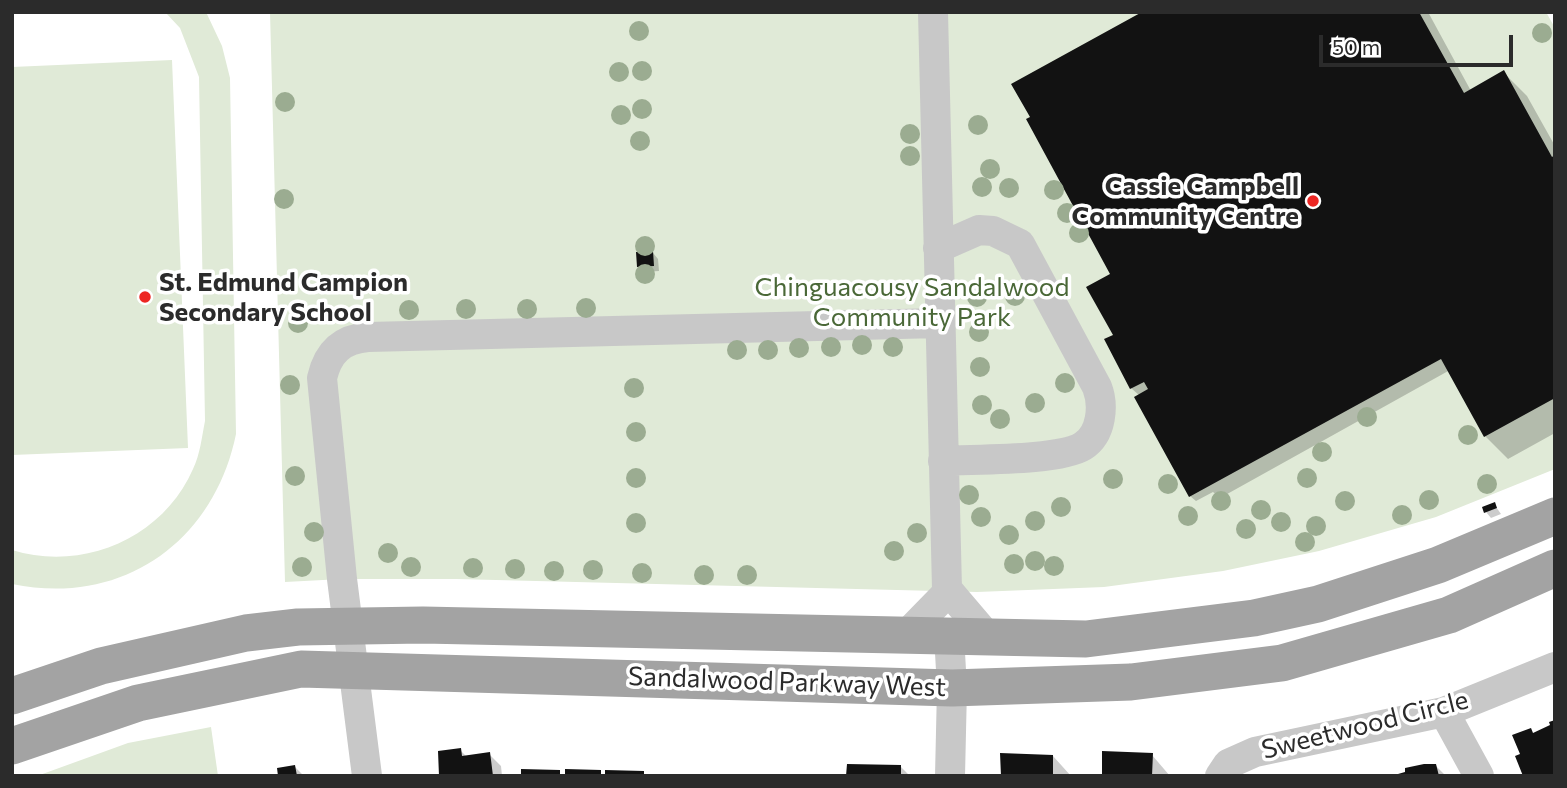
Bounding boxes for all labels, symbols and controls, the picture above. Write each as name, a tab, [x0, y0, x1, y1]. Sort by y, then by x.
scale bar	[1322, 21, 1516, 65]
text: 50 m	[1332, 34, 1380, 59]
place label: Cassie Campbell Community Centre	[1071, 170, 1299, 232]
marker: Cassie Campbell Community Centre	[1305, 193, 1321, 209]
place label: St. Edmund Campion Secondary School	[159, 266, 408, 328]
park label: Chinguacousy Sandalwood Community Park	[755, 271, 1069, 332]
marker: St. Edmund Campion Secondary School	[137, 289, 153, 305]
street label: Sandalwood Parkway West	[628, 661, 946, 703]
street label: Sweetwood Circle	[1258, 684, 1472, 766]

